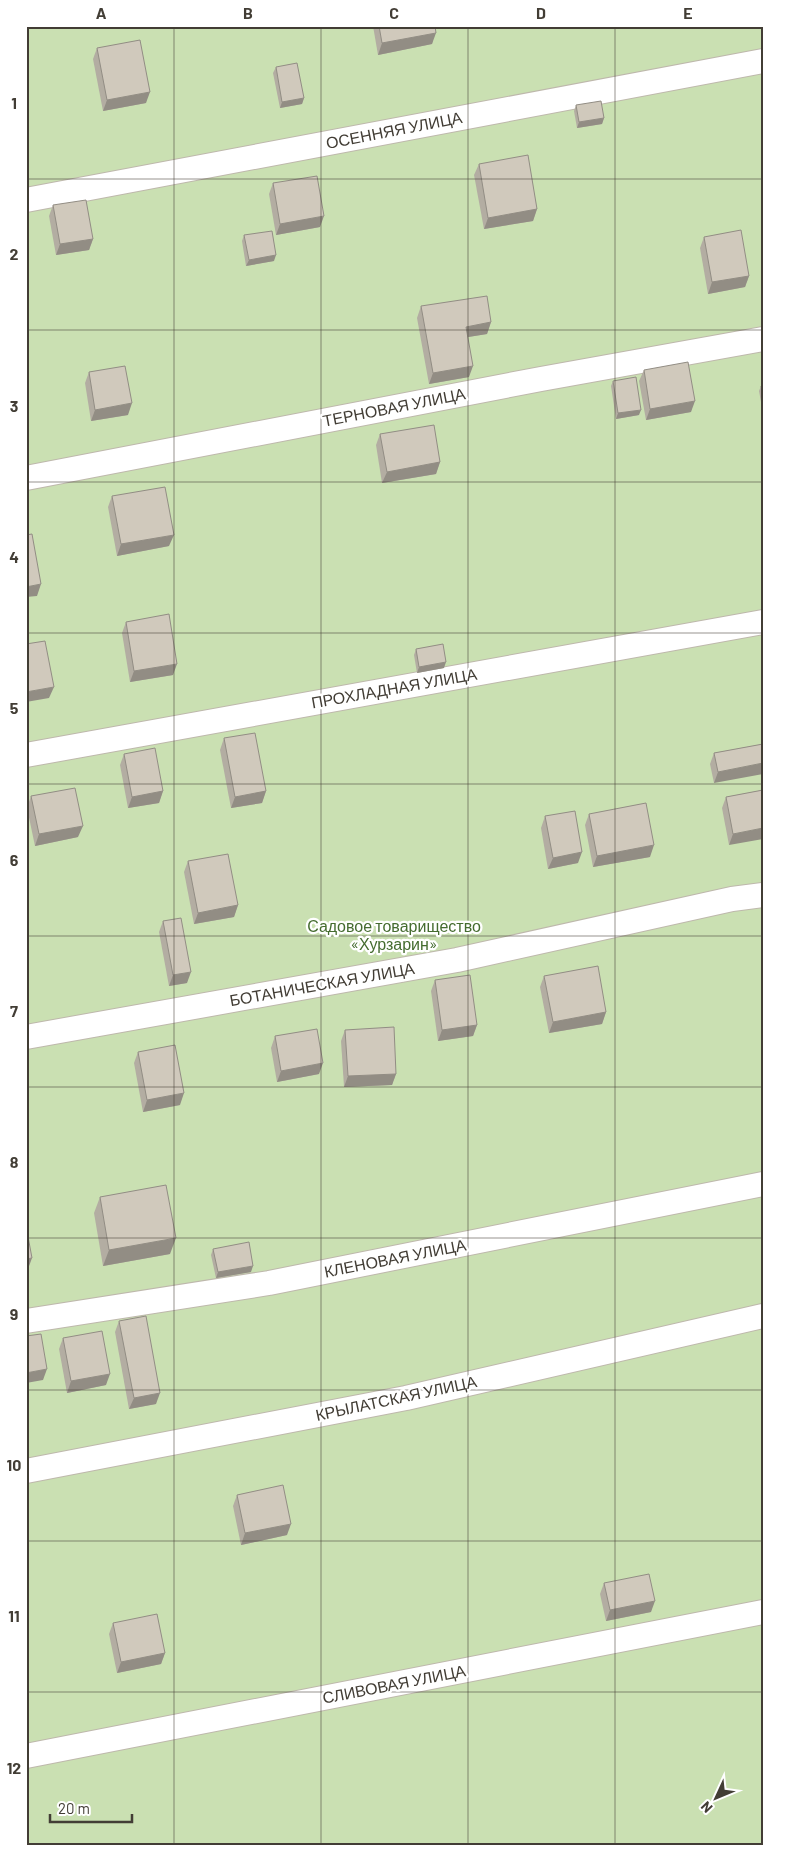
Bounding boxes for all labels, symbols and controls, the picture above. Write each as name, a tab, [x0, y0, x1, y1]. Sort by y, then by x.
text: A	[96, 3, 107, 22]
text: B	[243, 3, 253, 22]
text: C	[389, 3, 399, 22]
text: D	[536, 3, 546, 22]
text: E	[683, 3, 693, 22]
text: 1	[11, 93, 17, 112]
street label: ОСЕННЯЯ УЛИЦА	[324, 107, 464, 152]
text: 2	[10, 244, 19, 263]
street label: ТЕРНОВАЯ УЛИЦА	[321, 383, 467, 430]
text: 3	[10, 396, 18, 415]
text: 4	[9, 547, 19, 566]
street label: ПРОХЛАДНАЯ УЛИЦА	[310, 664, 479, 711]
text: 5	[10, 698, 19, 717]
text: 6	[10, 850, 19, 869]
park label: Садовое товарищество «Хурзарин»	[307, 916, 481, 953]
street label: БОТАНИЧЕСКАЯ УЛИЦА	[228, 958, 416, 1009]
text: 7	[10, 1001, 18, 1020]
text: 8	[10, 1152, 19, 1171]
street label: КЛЕНОВАЯ УЛИЦА	[322, 1234, 468, 1281]
text: 9	[10, 1304, 18, 1323]
street label: КРЫЛАТСКАЯ УЛИЦА	[314, 1371, 479, 1424]
text: 10	[7, 1455, 21, 1474]
text: 11	[8, 1606, 20, 1625]
street label: СЛИВОВАЯ УЛИЦА	[321, 1660, 467, 1707]
text: 12	[7, 1758, 21, 1777]
north arrow	[692, 1774, 742, 1824]
scale bar	[50, 1791, 132, 1823]
text: N	[697, 1798, 716, 1817]
text: 20 m	[58, 1799, 90, 1817]

